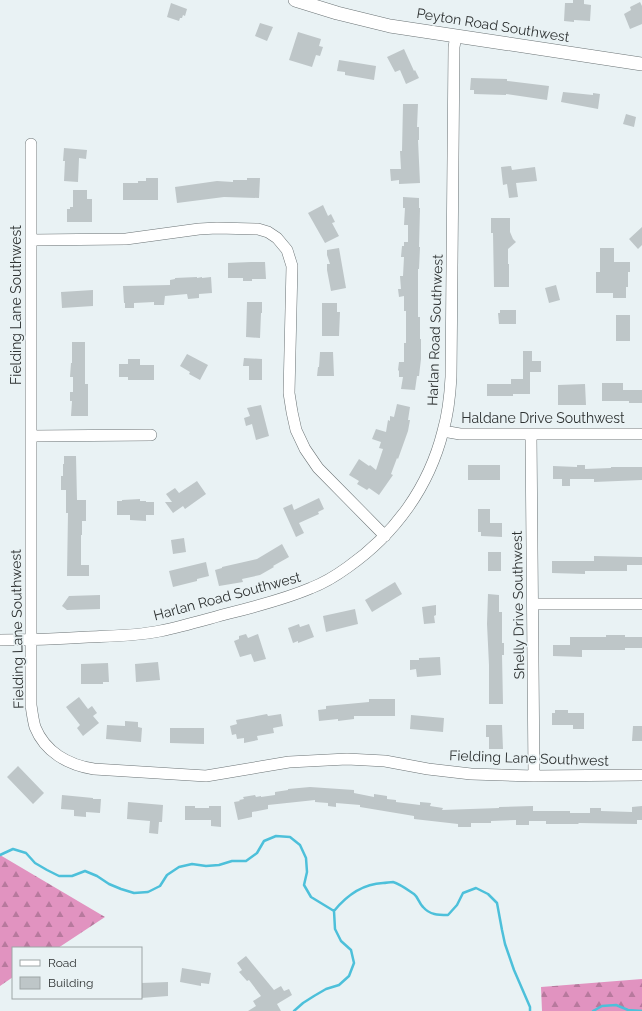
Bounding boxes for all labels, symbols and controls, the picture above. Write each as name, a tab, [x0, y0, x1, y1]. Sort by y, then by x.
street label: Peyton Road Southwest	[415, 5, 571, 45]
street label: Fielding Lane Southwest	[8, 225, 24, 385]
street label: Harlan Road Southwest	[424, 254, 446, 406]
street label: Haldane Drive Southwest	[461, 410, 625, 426]
street label: Shelly Drive Southwest	[509, 530, 527, 679]
street label: Fielding Lane Southwest	[8, 549, 26, 709]
street label: Harlan Road Southwest	[152, 569, 303, 623]
street label: Fielding Lane Southwest	[449, 747, 609, 769]
legend	[12, 947, 142, 999]
text: Road	[48, 956, 77, 970]
text: Building	[48, 976, 94, 990]

